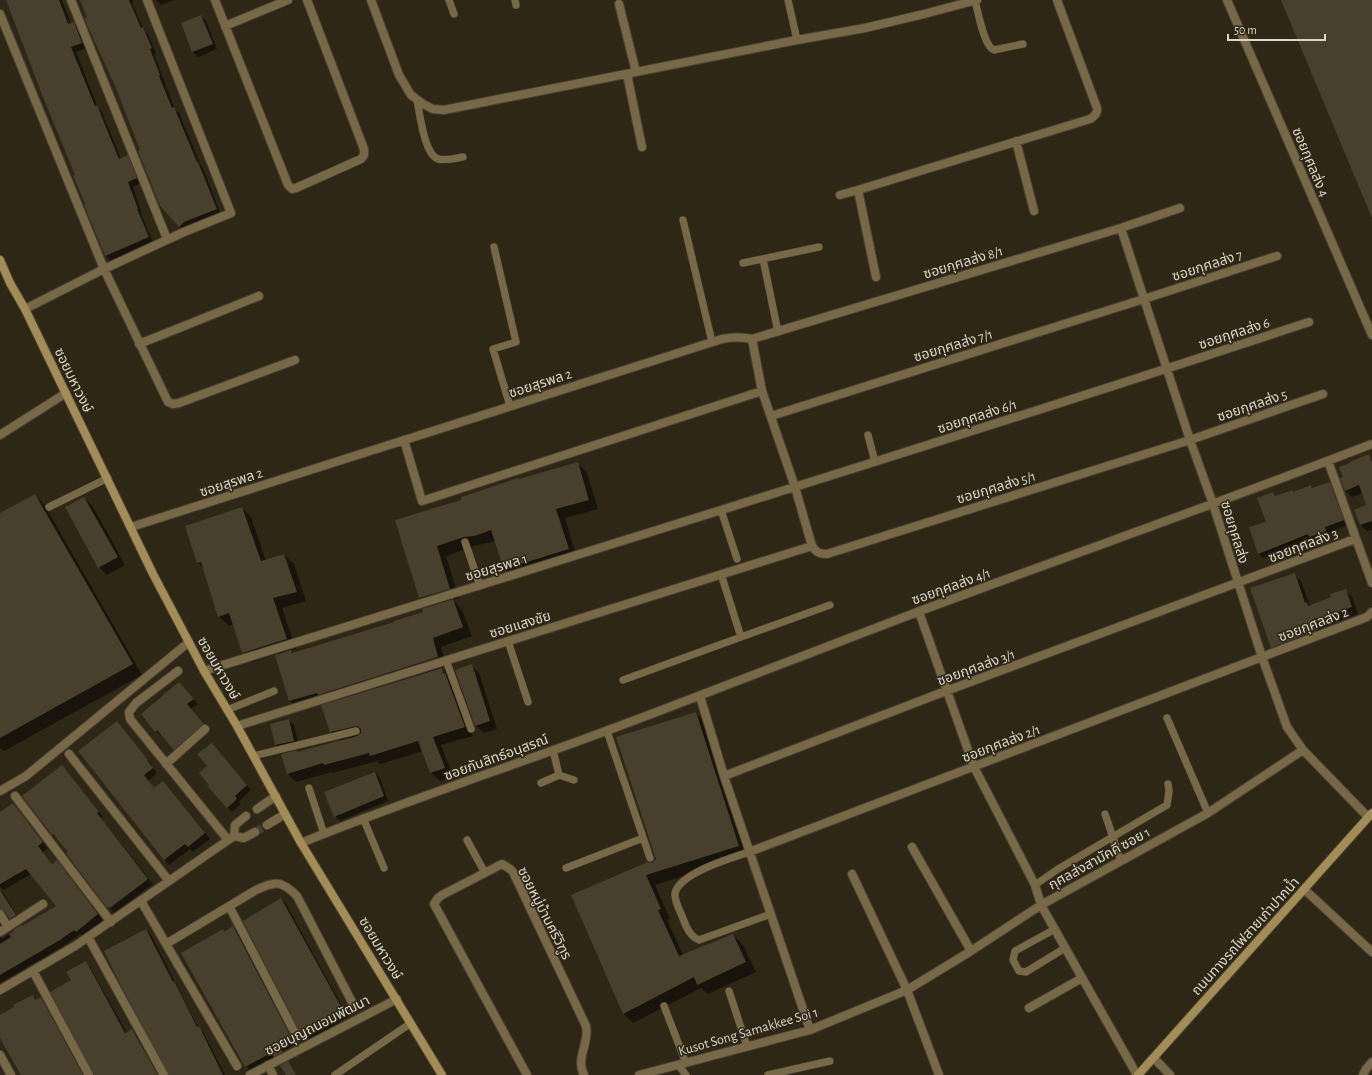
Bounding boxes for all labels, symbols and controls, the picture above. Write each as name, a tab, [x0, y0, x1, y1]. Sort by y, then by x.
scale bar	[1228, 16, 1325, 42]
text: 50 m	[1234, 24, 1257, 36]
street label: ซอยกุศลส่ง 4	[1288, 125, 1333, 200]
street label: ซอยกุศลส่ง 8/1	[921, 242, 1005, 283]
street label: ซอยกุศลส่ง 7	[1170, 246, 1245, 285]
street label: ซอยกุศลส่ง 6	[1196, 314, 1272, 353]
street label: ซอยกุศลส่ง 7/1	[912, 325, 995, 366]
street label: ซอยมหาวงษ์	[51, 346, 95, 415]
street label: ซอยสุรพล 2	[507, 367, 574, 402]
street label: ซอยกุศลส่ง 5	[1215, 386, 1290, 425]
street label: ซอยกุศลส่ง 6/1	[935, 396, 1019, 437]
street label: ซอยสุรพล 2	[198, 466, 265, 501]
street label: ซอยกุศลส่ง 5/1	[955, 467, 1038, 508]
street label: ซอยกุศลส่ง	[1217, 499, 1252, 566]
street label: ซอยกุศลส่ง 3	[1266, 524, 1340, 566]
street label: ซอยสุรพล 1	[464, 552, 529, 585]
street label: ซอยกุศลส่ง 4/1	[909, 564, 993, 609]
street label: ซอยกุศลส่ง 2	[1276, 603, 1351, 646]
street label: ซอยแสงชัย	[488, 608, 553, 641]
street label: ซอยมหาวงษ์	[195, 635, 242, 702]
street label: ซอยกุศลส่ง 3/1	[935, 645, 1017, 689]
street label: ซอยกุศลส่ง 2/1	[960, 721, 1043, 766]
street label: ซอยกันสิทธ์อนุสรณ์	[442, 732, 551, 784]
street label: กุศลส่งสามัคคี ซอย 1	[1045, 823, 1153, 893]
street label: ซอยหมู่บ้านศรีวิฑูร	[514, 864, 575, 963]
street label: ถนนทางรถไฟสายเก่าปากน้ำ	[1186, 872, 1302, 998]
street label: ซอยมหาวงษ์	[356, 915, 404, 982]
street label: ซอยบุญถนอมพัฒนา	[262, 993, 373, 1059]
street label: Kusot Song Samakkee Soi 1	[677, 1005, 820, 1059]

